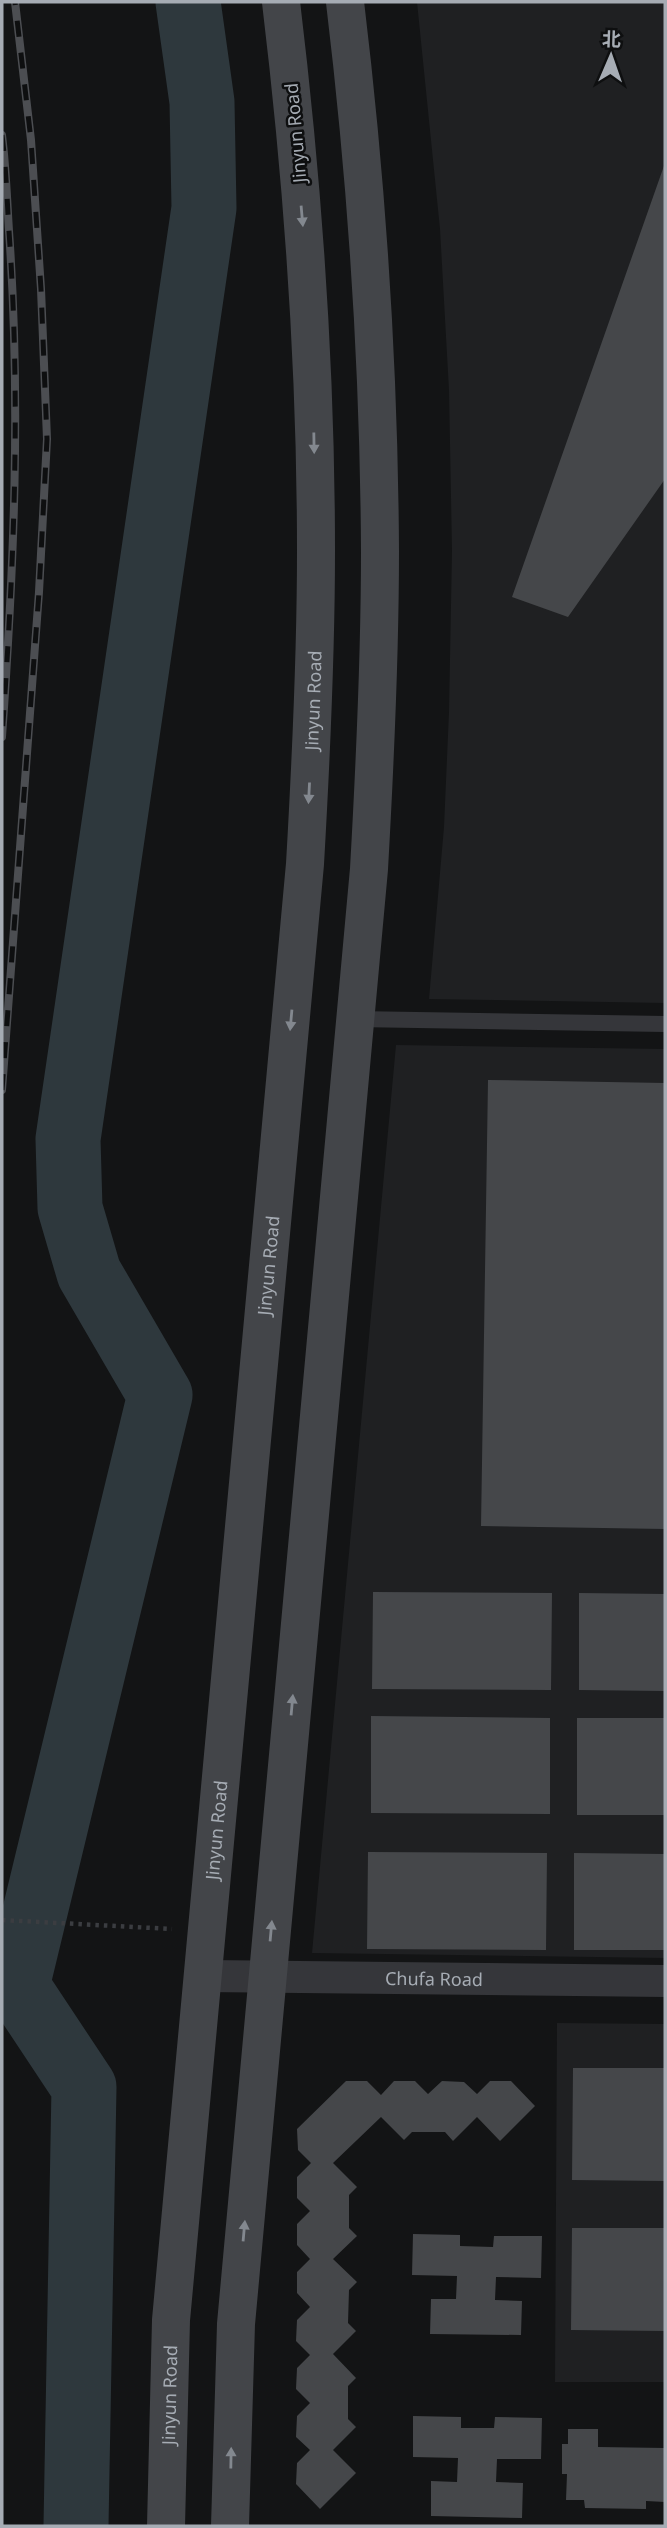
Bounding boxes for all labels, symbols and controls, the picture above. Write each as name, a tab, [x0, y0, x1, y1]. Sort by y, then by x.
north arrow	[576, 21, 646, 91]
text: 北	[602, 26, 622, 52]
street label: Jinyun Road	[279, 82, 311, 186]
one-way arrow	[297, 205, 308, 227]
one-way arrow	[308, 432, 320, 454]
street label: Jinyun Road	[299, 650, 327, 753]
one-way arrow	[303, 782, 314, 804]
one-way arrow	[285, 1009, 296, 1031]
street label: Jinyun Road	[251, 1215, 285, 1318]
one-way arrow	[287, 1693, 298, 1715]
street label: Jinyun Road	[199, 1779, 233, 1883]
one-way arrow	[266, 1920, 277, 1942]
street label: Chufa Road	[385, 1966, 483, 1991]
one-way arrow	[239, 2220, 250, 2242]
street label: Jinyun Road	[156, 2345, 182, 2447]
one-way arrow	[225, 2447, 236, 2469]

